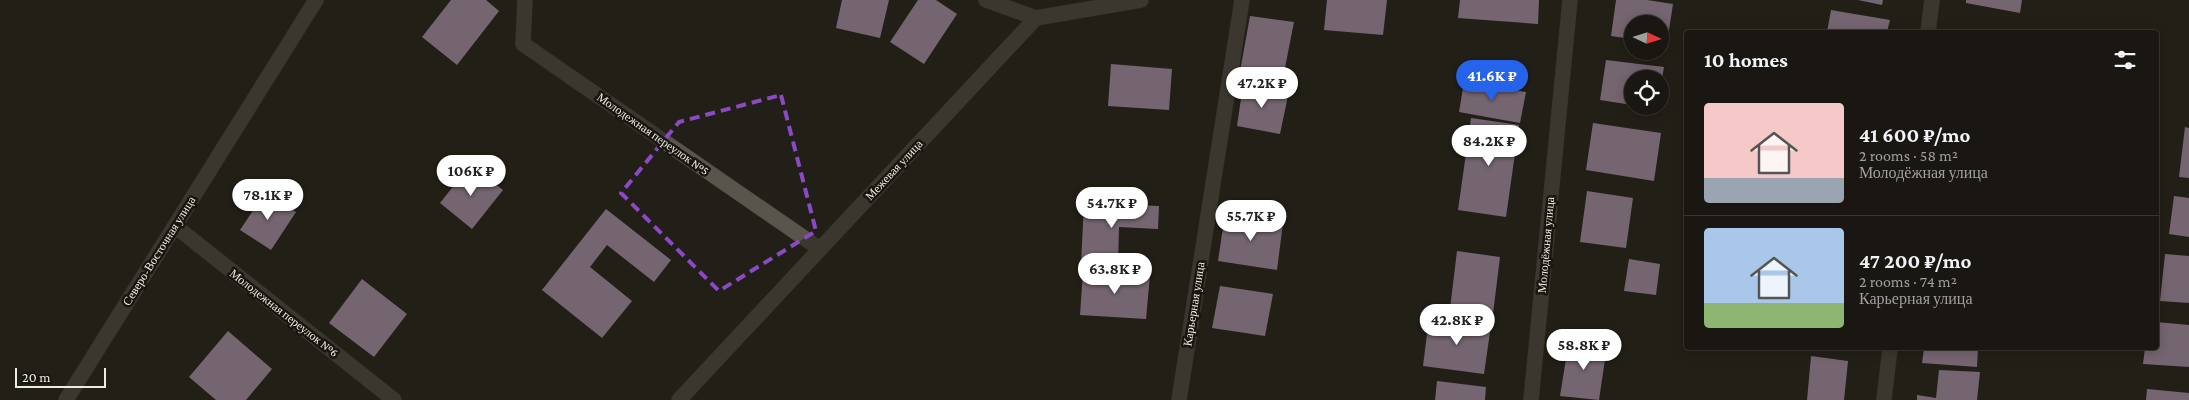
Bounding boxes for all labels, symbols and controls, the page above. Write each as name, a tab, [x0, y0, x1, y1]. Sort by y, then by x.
north arrow	[1624, 15, 1669, 60]
map controls	[1624, 15, 1669, 115]
icon: filters	[2111, 46, 2139, 74]
text: 10 homes	[1704, 48, 1788, 72]
pin: 41.6K ₽	[1446, 59, 1538, 102]
pin: 47.2K ₽	[1216, 66, 1308, 109]
text: 41.6K ₽	[1467, 67, 1517, 84]
button: locate	[1624, 70, 1669, 115]
text: 47.2K ₽	[1237, 74, 1287, 91]
street label: Молодежная переулок №5	[594, 90, 712, 178]
icon: home	[1744, 123, 1804, 183]
text: 41 600 ₽/mo	[1859, 123, 1970, 147]
pin: 84.2K ₽	[1443, 124, 1535, 167]
text: 84.2K ₽	[1463, 132, 1515, 149]
street label: Межевая улица	[862, 136, 926, 203]
text: 2 rooms · 58 m²	[1859, 147, 1958, 164]
pin: 106K ₽	[430, 154, 512, 197]
text: 106K ₽	[448, 162, 494, 179]
text: Молодёжная улица	[1859, 164, 1988, 181]
pin: 78.1K ₽	[222, 178, 314, 221]
text: 78.1K ₽	[243, 186, 293, 203]
pin: 54.7K ₽	[1066, 186, 1158, 229]
street label: Северо-Восточная улица	[120, 193, 199, 308]
text: 54.7K ₽	[1087, 194, 1137, 211]
street label: Молодёжная улица	[1535, 196, 1557, 294]
pin: 55.7K ₽	[1205, 200, 1297, 242]
text: 55.7K ₽	[1226, 207, 1276, 224]
icon: home	[1744, 248, 1804, 308]
text: 47 200 ₽/mo	[1859, 249, 1971, 273]
pin: 63.8K ₽	[1069, 252, 1161, 295]
text: 63.8K ₽	[1089, 260, 1141, 277]
street label: Карьерная улица	[1180, 260, 1208, 347]
street label: Молодежная переулок №6	[227, 266, 341, 360]
text: 2 rooms · 74 m²	[1859, 273, 1957, 290]
text: Карьерная улица	[1859, 290, 1973, 307]
pin: 42.8K ₽	[1411, 304, 1503, 346]
text: 42.8K ₽	[1431, 311, 1483, 328]
pin: 58.8K ₽	[1538, 328, 1630, 371]
text: 58.8K ₽	[1557, 336, 1611, 353]
scale bar	[15, 365, 106, 388]
text: 20 m	[22, 369, 50, 385]

